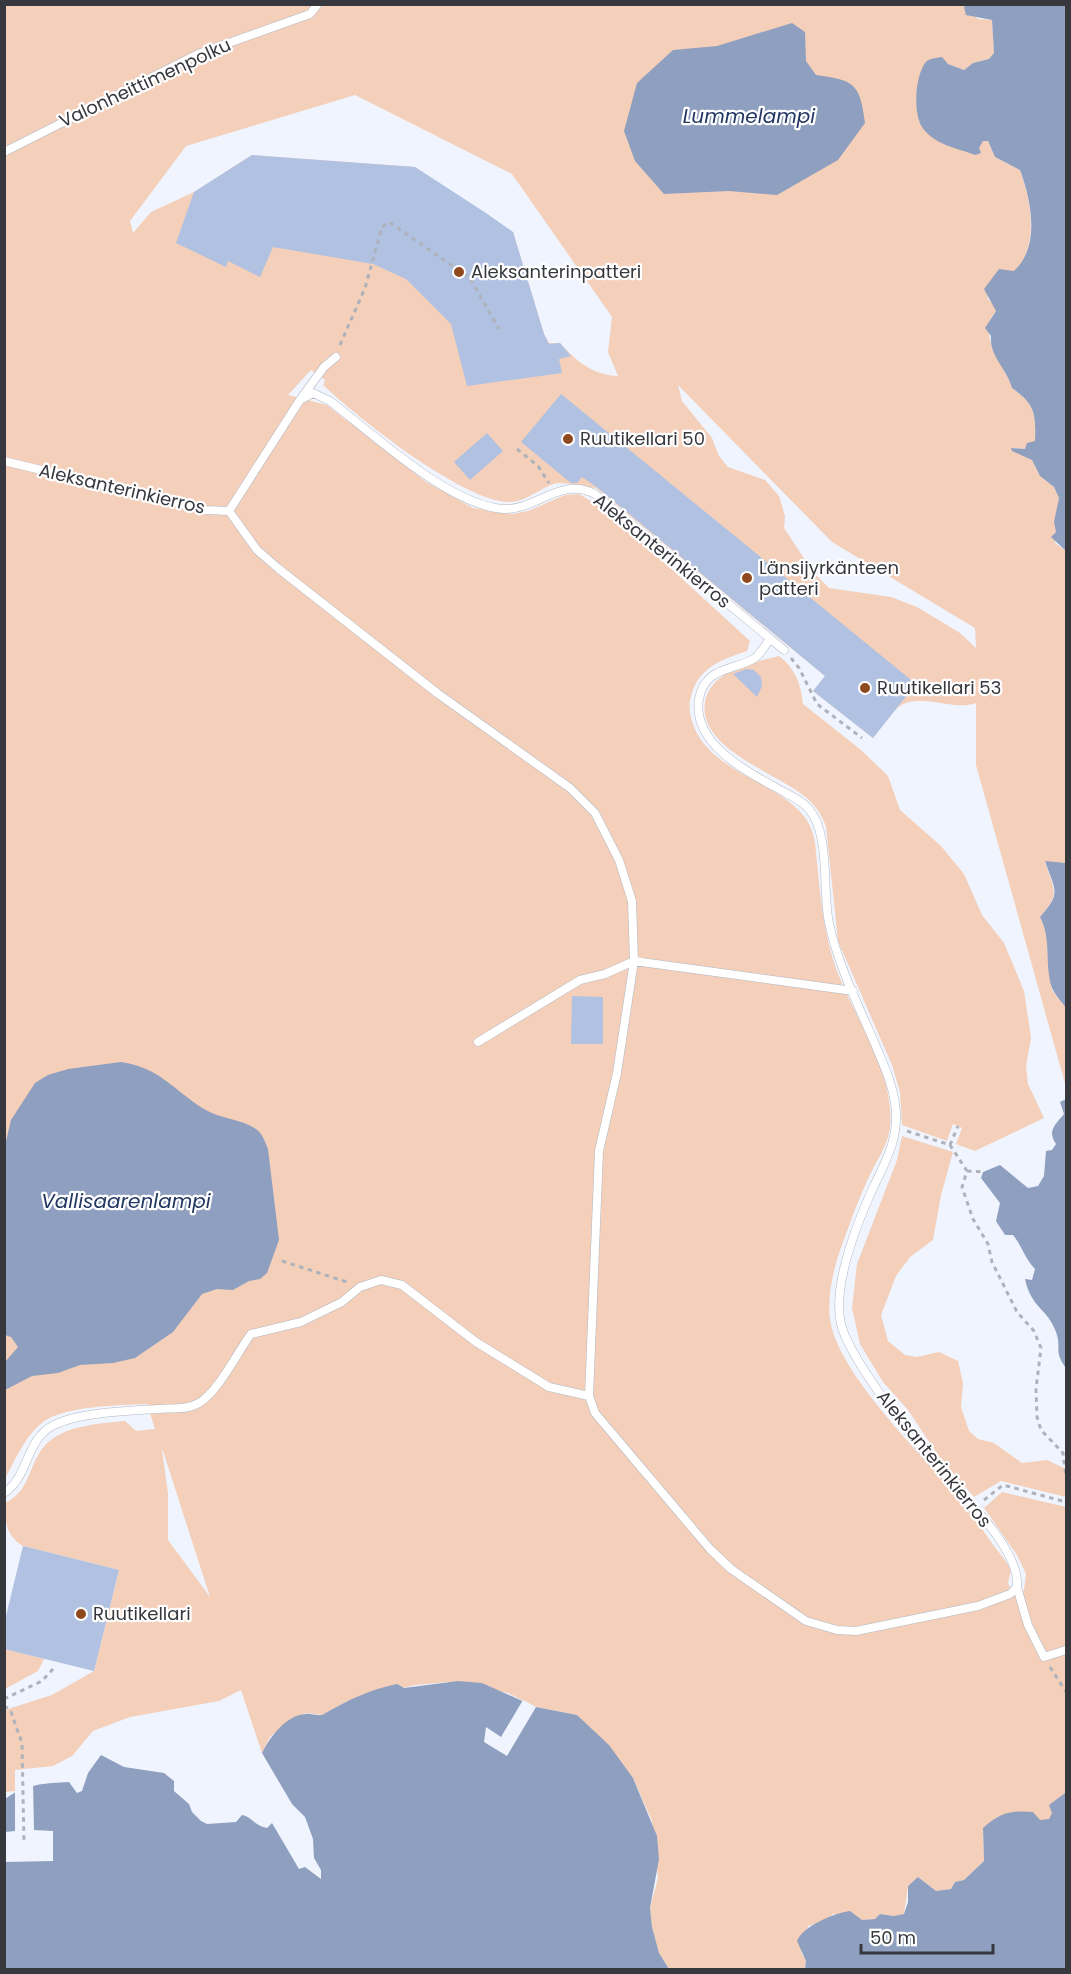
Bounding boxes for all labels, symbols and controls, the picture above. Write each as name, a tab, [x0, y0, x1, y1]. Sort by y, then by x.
street label: Valonheittimenpolku	[55, 32, 235, 133]
water label: Lummelampi	[683, 102, 816, 130]
place label: Aleksanterinpatteri	[471, 259, 641, 284]
marker: Aleksanterinpatteri	[452, 265, 466, 279]
place label: Ruutikellari 50	[580, 426, 705, 451]
marker: Ruutikellari 50	[561, 432, 575, 446]
street label: Aleksanterinkierros	[37, 457, 208, 520]
street label: Aleksanterinkierros	[589, 488, 736, 614]
place label: Länsijyrkänteen patteri	[759, 555, 899, 601]
marker: Länsijyrkänteen patteri	[740, 571, 754, 585]
place label: Ruutikellari 53	[877, 675, 1001, 700]
marker: Ruutikellari 53	[858, 681, 872, 695]
water label: Vallisaarenlampi	[41, 1187, 212, 1215]
street label: Aleksanterinkierros	[871, 1385, 997, 1532]
place label: Ruutikellari	[93, 1601, 191, 1626]
marker: Ruutikellari	[74, 1607, 88, 1621]
scale bar	[861, 1917, 993, 1955]
text: 50 m	[870, 1925, 916, 1950]

